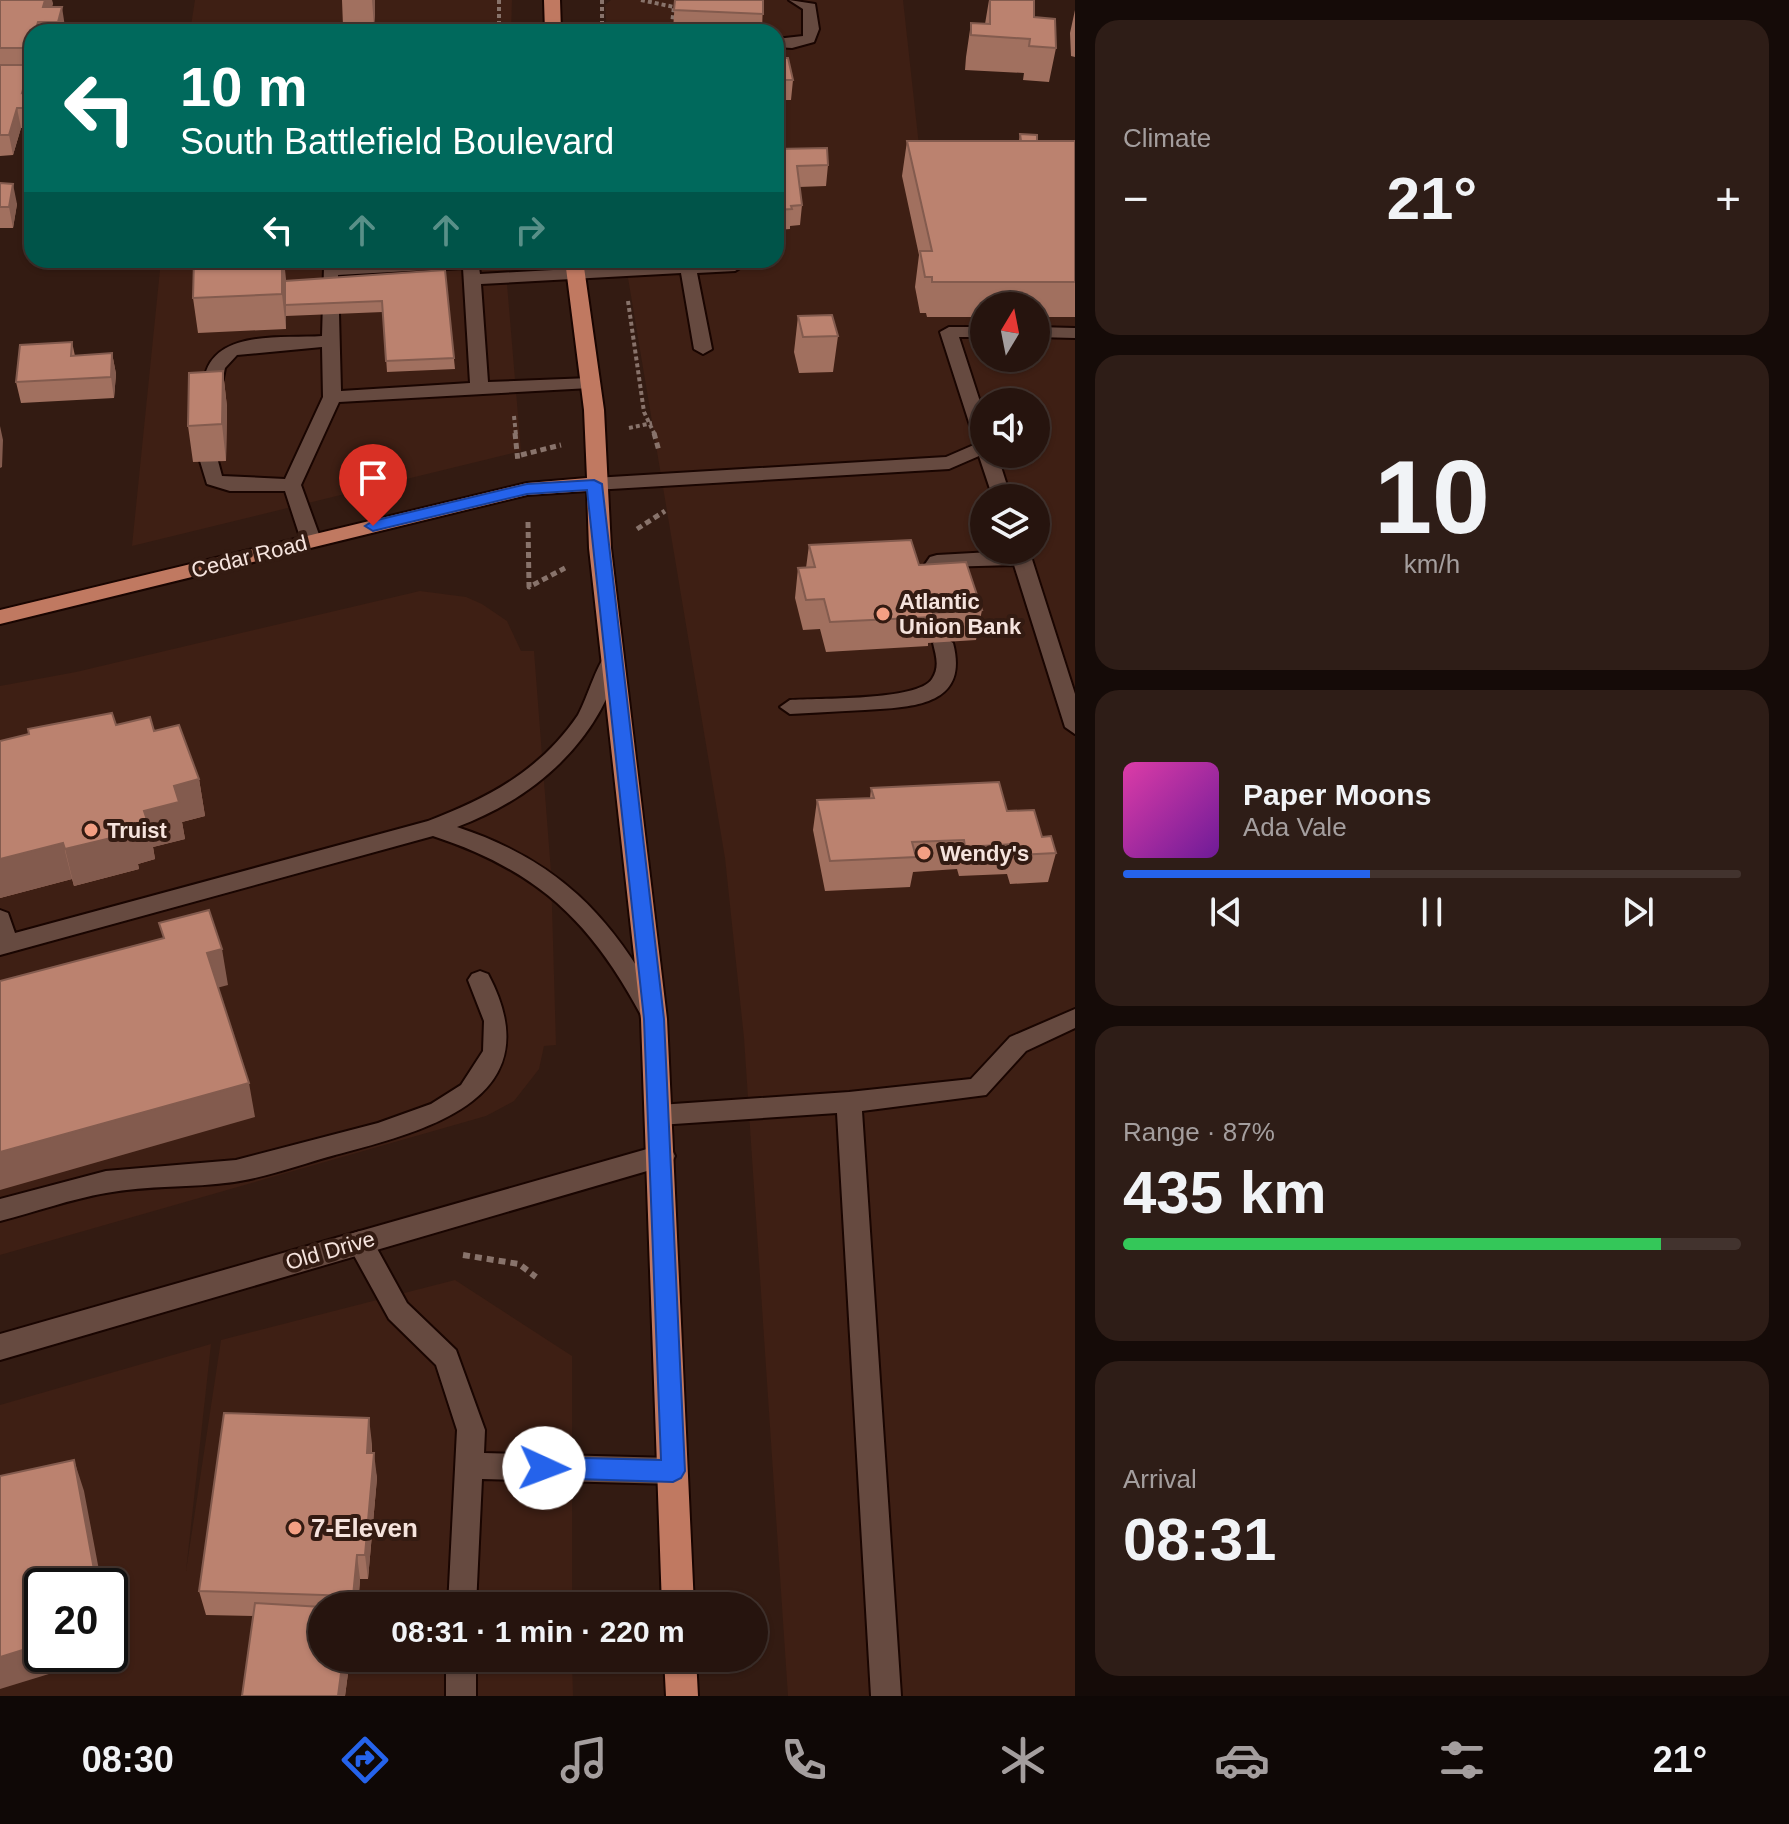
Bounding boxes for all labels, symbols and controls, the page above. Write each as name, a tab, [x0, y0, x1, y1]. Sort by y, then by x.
text: 10 m	[180, 55, 308, 118]
icon: left	[48, 56, 152, 160]
text: South Battlefield Boulevard	[180, 121, 614, 162]
text: Climate	[1123, 123, 1211, 153]
text: 21°	[1387, 165, 1477, 232]
text: −	[1123, 174, 1149, 223]
text: +	[1715, 174, 1741, 223]
icon: left	[256, 208, 300, 252]
icon: ahead	[340, 208, 384, 252]
icon: ahead	[424, 208, 468, 252]
icon: right	[508, 208, 552, 252]
north arrow	[970, 292, 1050, 372]
map controls	[970, 292, 1050, 564]
button: sound	[970, 388, 1050, 468]
text: 10	[1374, 439, 1490, 555]
pin	[339, 444, 407, 526]
icon: arrive	[351, 456, 395, 500]
button: layers	[970, 484, 1050, 564]
street label: Cedar Road	[189, 530, 310, 583]
text: km/h	[1404, 549, 1460, 579]
place label: Atlantic Union Bank	[899, 589, 1022, 639]
marker: Atlantic Union Bank	[874, 605, 892, 623]
text: Paper Moons	[1243, 778, 1431, 811]
text: Ada Vale	[1243, 812, 1347, 842]
place label: Truist	[107, 818, 168, 843]
marker: Truist	[82, 821, 100, 839]
place label: Wendy's	[940, 841, 1029, 866]
marker: Wendy's	[915, 844, 933, 862]
icon: previous	[1204, 890, 1248, 934]
icon: pause	[1410, 890, 1454, 934]
icon: next	[1616, 890, 1660, 934]
text: Range · 87%	[1123, 1117, 1275, 1147]
text: 435 km	[1123, 1159, 1327, 1226]
street label: Old Drive	[283, 1226, 378, 1275]
position arrow	[502, 1426, 586, 1510]
text: Arrival	[1123, 1464, 1197, 1494]
text: 08:31	[1123, 1506, 1276, 1573]
place label: 7-Eleven	[311, 1513, 418, 1543]
marker: 7-Eleven	[286, 1519, 304, 1537]
speed limit sign: 20	[24, 1568, 128, 1672]
text: 08:31 · 1 min · 220 m	[391, 1615, 685, 1648]
icon: directions	[337, 1732, 393, 1788]
icon: music	[556, 1732, 612, 1788]
icon: phone	[776, 1732, 832, 1788]
icon: climate	[995, 1732, 1051, 1788]
icon: car	[1214, 1732, 1270, 1788]
icon: filters	[1434, 1732, 1490, 1788]
text: 08:30	[82, 1739, 174, 1780]
text: 21°	[1653, 1739, 1707, 1780]

